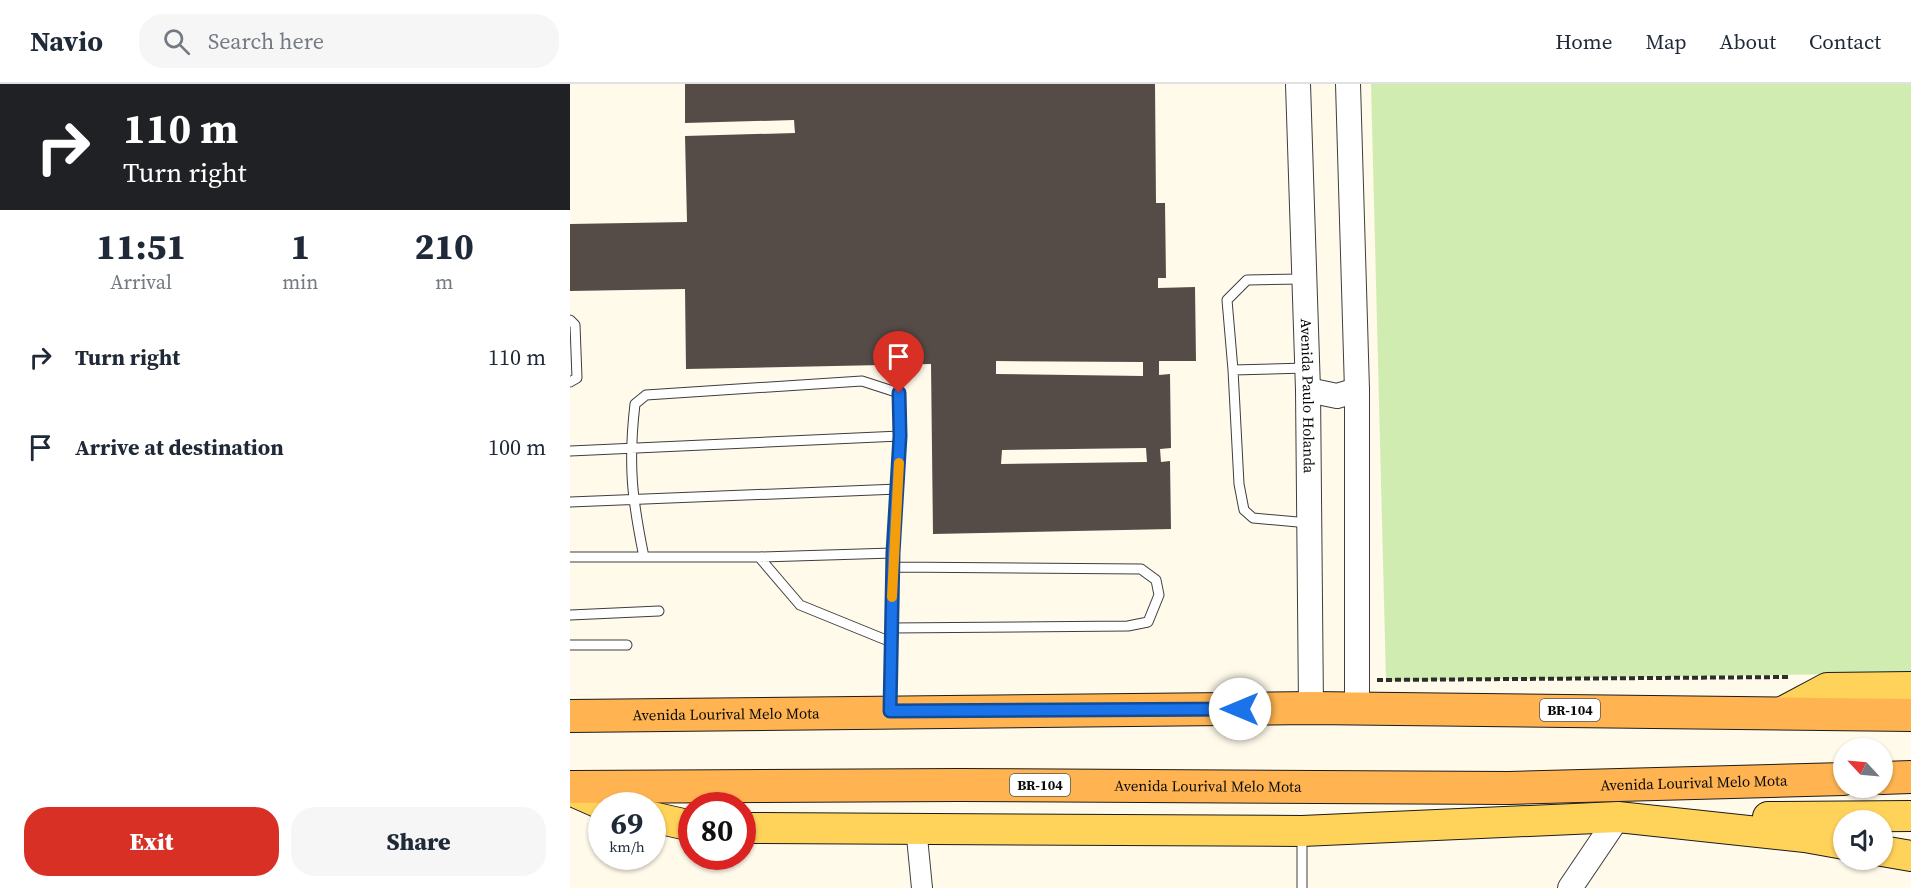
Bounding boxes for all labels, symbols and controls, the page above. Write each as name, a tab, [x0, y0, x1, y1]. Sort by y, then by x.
search box	[139, 14, 559, 68]
text: Navio	[30, 22, 103, 60]
icon: search	[160, 25, 193, 58]
text: Search here	[208, 26, 324, 56]
text: Home	[1555, 27, 1613, 56]
text: Map	[1646, 27, 1687, 56]
text: About	[1720, 27, 1776, 56]
text: Contact	[1809, 27, 1881, 56]
text: 110 m	[123, 99, 238, 157]
icon: right	[24, 108, 102, 186]
text: Turn right	[123, 154, 247, 191]
text: 11:51	[96, 222, 186, 271]
text: 1	[290, 222, 310, 271]
text: 210	[414, 222, 474, 271]
text: Arrival	[110, 268, 172, 296]
text: min	[282, 268, 318, 296]
text: m	[435, 268, 453, 296]
street label: Avenida Paulo Holanda	[1296, 318, 1320, 474]
pin	[873, 331, 924, 393]
icon: arrive	[882, 340, 915, 373]
icon: right	[24, 341, 57, 374]
text: Turn right	[75, 342, 180, 372]
text: 110 m	[488, 342, 546, 372]
icon: arrive	[24, 431, 57, 464]
text: Arrive at destination	[75, 432, 284, 462]
text: 100 m	[488, 432, 546, 462]
position arrow	[1208, 677, 1272, 741]
road number: BR-104	[1540, 699, 1600, 721]
street label: Avenida Lourival Melo Mota	[632, 702, 820, 725]
north arrow	[1833, 738, 1893, 798]
map controls	[1833, 738, 1893, 870]
street label: Avenida Lourival Melo Mota	[1600, 770, 1788, 796]
road number: BR-104	[1010, 774, 1070, 796]
street label: Avenida Lourival Melo Mota	[1114, 775, 1302, 797]
speed limit sign: 80	[678, 792, 756, 870]
text: 69	[611, 803, 643, 844]
button: Exit	[24, 807, 279, 876]
button: Share	[291, 807, 546, 876]
button: sound	[1833, 810, 1893, 870]
text: km/h	[609, 836, 645, 857]

